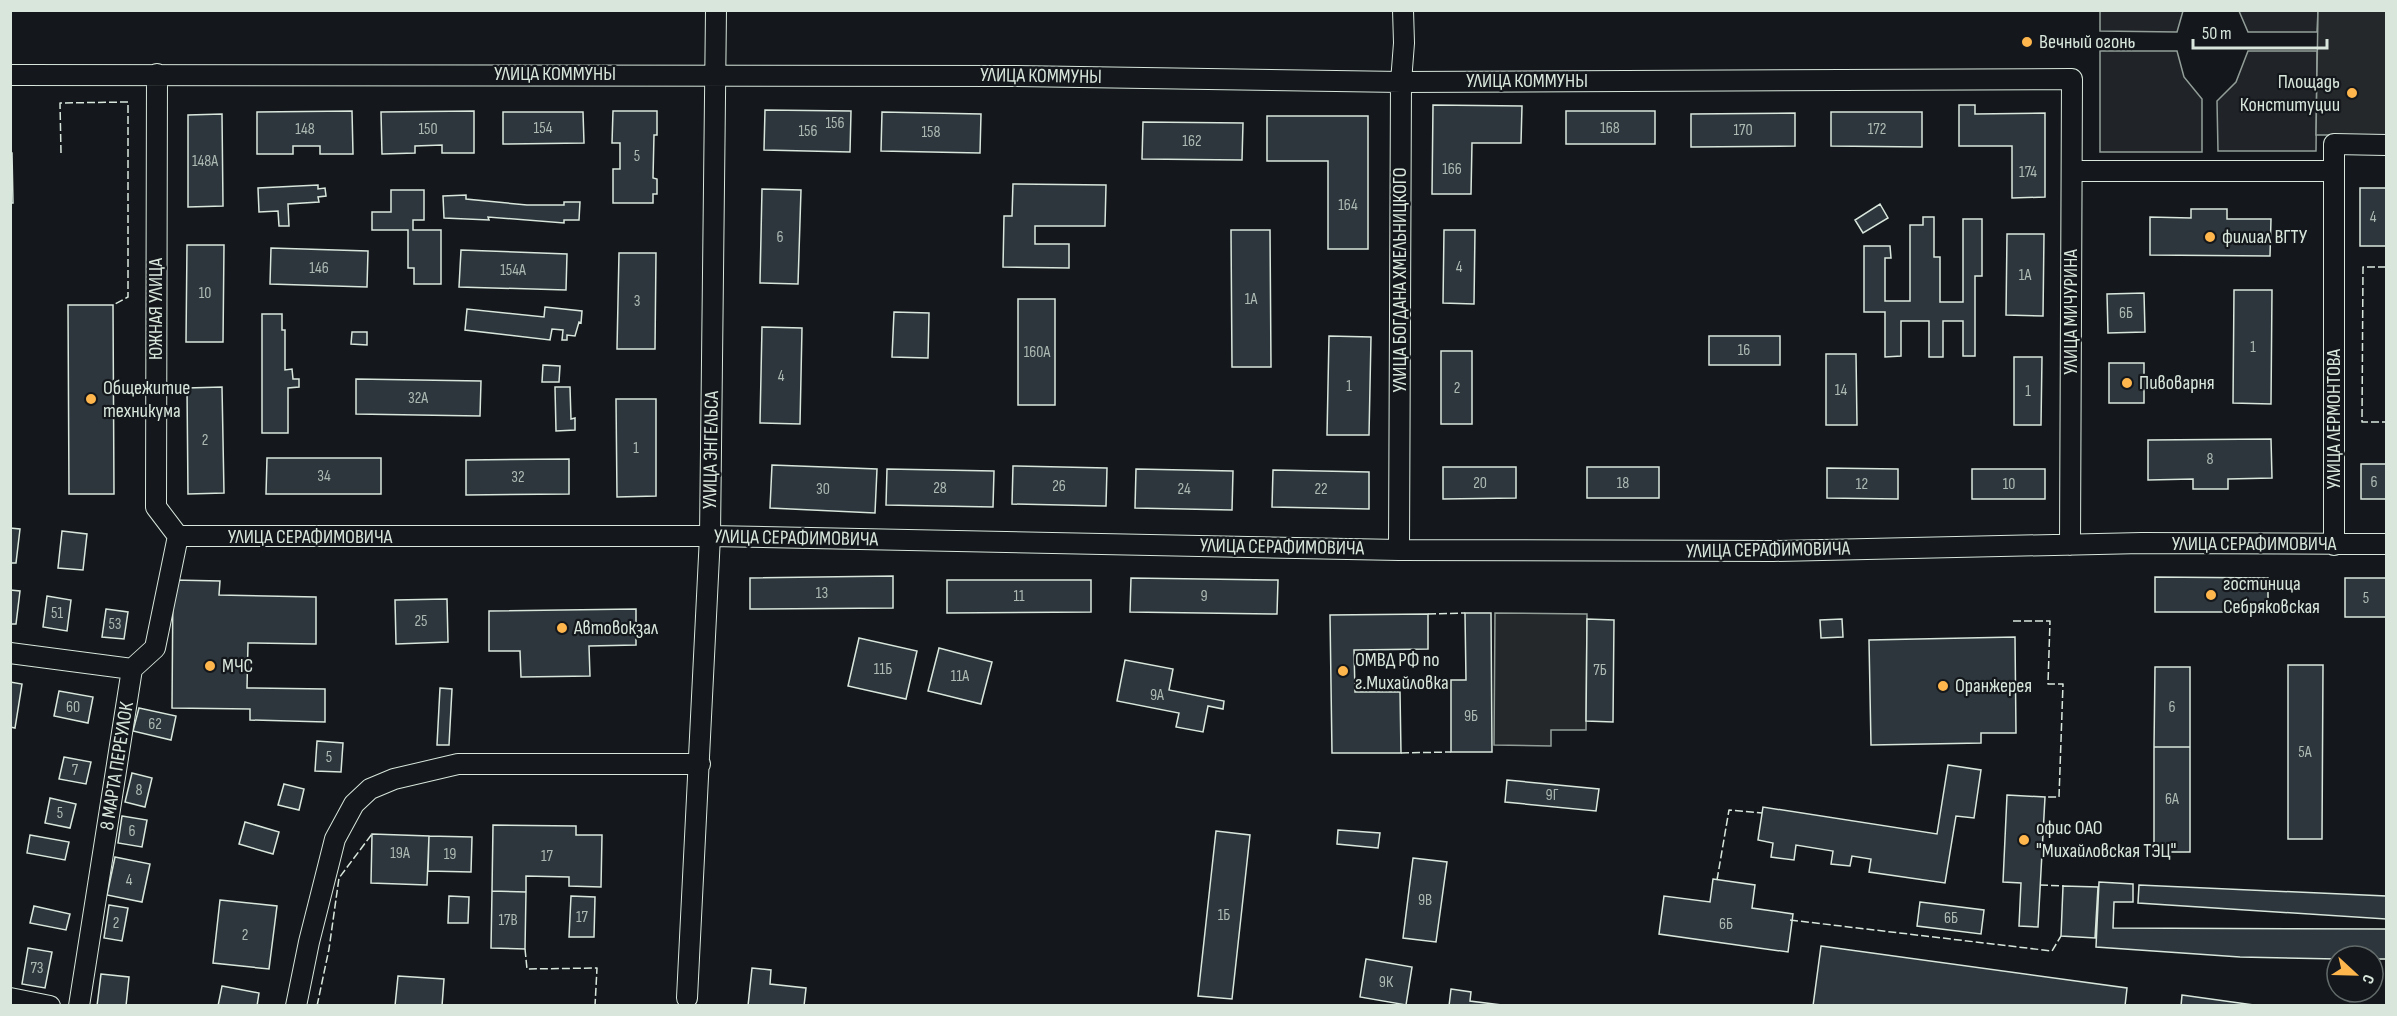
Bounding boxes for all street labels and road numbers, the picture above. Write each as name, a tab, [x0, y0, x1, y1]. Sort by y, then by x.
street label: УЛИЦА КОММУНЫ	[494, 62, 616, 86]
street label: УЛИЦА КОММУНЫ	[980, 63, 1102, 89]
street label: УЛИЦА КОММУНЫ	[1466, 69, 1588, 93]
street label: УЛИЦА БОГДАНА ХМЕЛЬНИЦКОГО	[1388, 167, 1412, 393]
street label: УЛИЦА МИЧУРИНА	[2059, 249, 2083, 375]
street label: ЮЖНАЯ УЛИЦА	[144, 257, 168, 360]
street label: УЛИЦА ЛЕРМОНТОВА	[2322, 348, 2346, 489]
street label: УЛИЦА ЭНГЕЛЬСА	[698, 390, 724, 509]
street label: УЛИЦА СЕРАФИМОВИЧА	[228, 525, 393, 549]
street label: УЛИЦА СЕРАФИМОВИЧА	[714, 525, 879, 551]
street label: УЛИЦА СЕРАФИМОВИЧА	[2172, 532, 2337, 556]
street label: УЛИЦА СЕРАФИМОВИЧА	[1200, 534, 1365, 560]
street label: УЛИЦА СЕРАФИМОВИЧА	[1686, 537, 1851, 563]
street label: 8 МАРТА ПЕРЕУЛОК	[95, 700, 139, 832]

